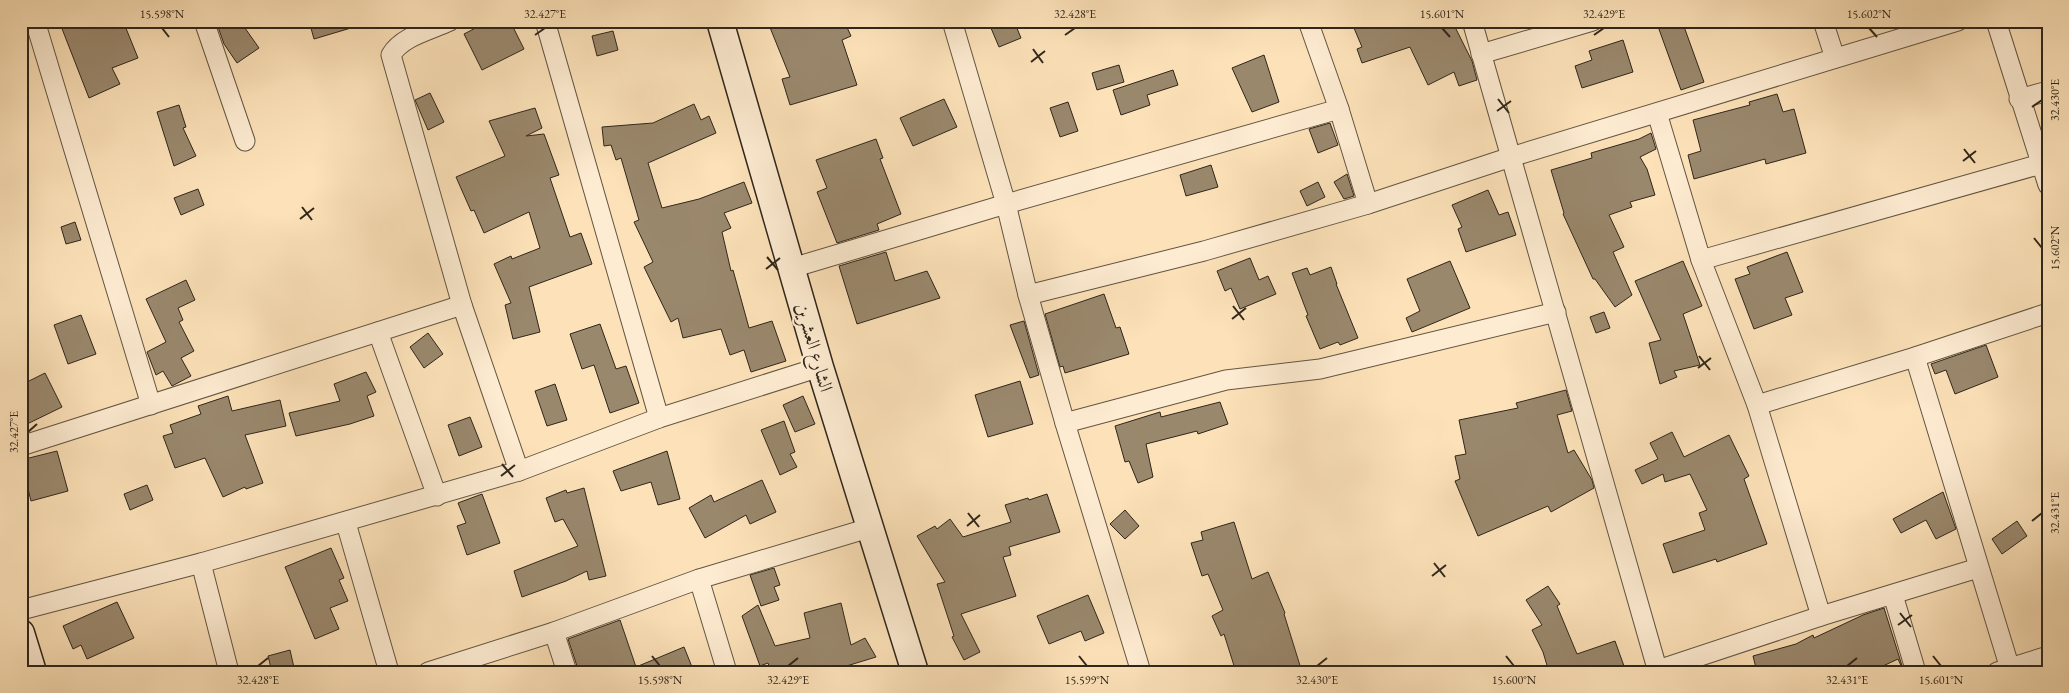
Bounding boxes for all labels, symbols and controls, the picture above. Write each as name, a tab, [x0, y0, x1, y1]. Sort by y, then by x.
text: 15.598°N	[140, 6, 185, 22]
text: 32.427°E	[524, 6, 566, 22]
text: 32.428°E	[1054, 6, 1096, 22]
text: 15.601°N	[1420, 6, 1465, 22]
text: 32.429°E	[1583, 6, 1625, 22]
text: 15.602°N	[1847, 6, 1892, 22]
text: 32.430°E	[2047, 79, 2063, 121]
text: 15.602°N	[2047, 225, 2063, 270]
street label: الشارع العشرين	[787, 300, 839, 395]
text: 32.427°E	[6, 411, 22, 453]
text: 32.431°E	[2047, 492, 2063, 534]
text: 32.428°E	[237, 672, 279, 688]
text: 15.598°N	[638, 672, 683, 688]
text: 32.429°E	[767, 672, 809, 688]
text: 15.599°N	[1065, 672, 1110, 688]
text: 32.430°E	[1296, 672, 1338, 688]
text: 15.600°N	[1492, 672, 1537, 688]
text: 32.431°E	[1826, 672, 1868, 688]
text: 15.601°N	[1919, 672, 1964, 688]

